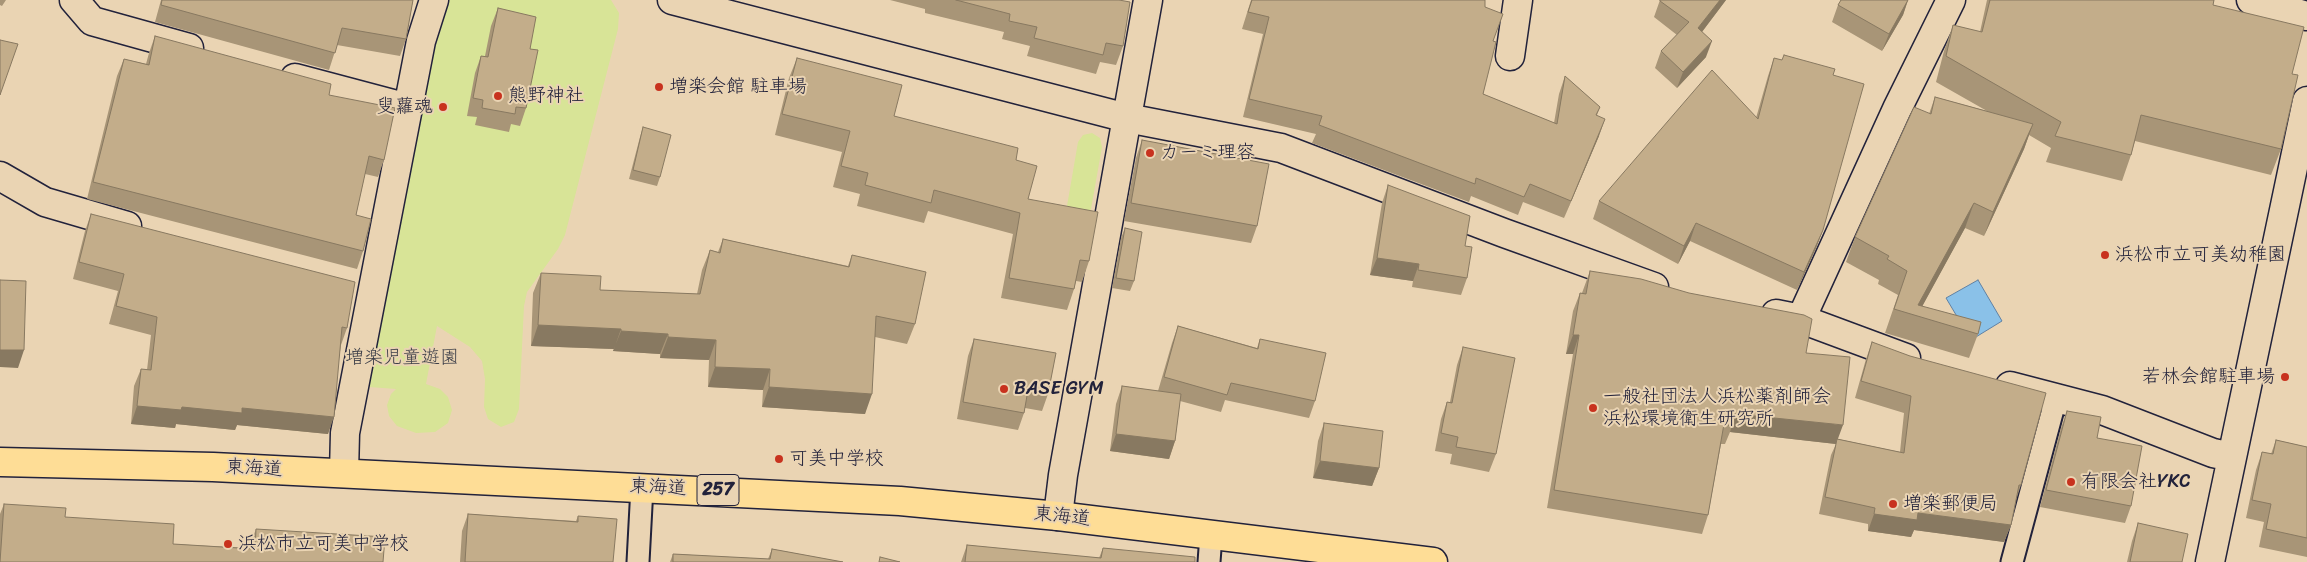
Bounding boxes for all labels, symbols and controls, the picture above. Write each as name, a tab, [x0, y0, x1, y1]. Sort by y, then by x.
place label: 増楽会館 駐車場	[669, 76, 807, 98]
marker: 増楽会館 駐車場	[653, 81, 665, 93]
place label: 熊野神社	[508, 85, 584, 107]
marker: 熊野神社	[492, 90, 504, 102]
place label: 叟蘿魂	[376, 96, 433, 118]
marker: 叟蘿魂	[437, 101, 449, 113]
place label: カーミ理容	[1160, 142, 1255, 164]
marker: カーミ理容	[1144, 147, 1156, 159]
place label: 浜松市立可美幼稚園	[2115, 244, 2286, 266]
marker: 浜松市立可美幼稚園	[2099, 249, 2111, 261]
park label: 増楽児童遊園	[345, 347, 459, 369]
place label: 若林会館駐車場	[2142, 366, 2275, 388]
marker: 若林会館駐車場	[2279, 371, 2291, 383]
place label: BASE GYM	[1014, 378, 1104, 400]
marker: BASE GYM	[998, 383, 1010, 395]
place label: 一般社団法人浜松薬剤師会 浜松環境衛生研究所	[1603, 386, 1831, 430]
marker: 一般社団法人浜松薬剤師会 浜松環境衛生研究所	[1587, 402, 1599, 414]
place label: 可美中学校	[789, 448, 884, 470]
marker: 可美中学校	[773, 453, 785, 465]
street label: 東海道	[225, 456, 283, 482]
place label: 有限会社YKC	[2081, 471, 2190, 493]
road number: 257	[697, 474, 739, 506]
street label: 東海道	[629, 475, 687, 501]
marker: 有限会社YKC	[2065, 476, 2077, 488]
place label: 増楽郵便局	[1903, 493, 1998, 515]
marker: 増楽郵便局	[1887, 498, 1899, 510]
street label: 東海道	[1032, 503, 1092, 531]
place label: 浜松市立可美中学校	[238, 533, 409, 555]
marker: 浜松市立可美中学校	[222, 538, 234, 550]

